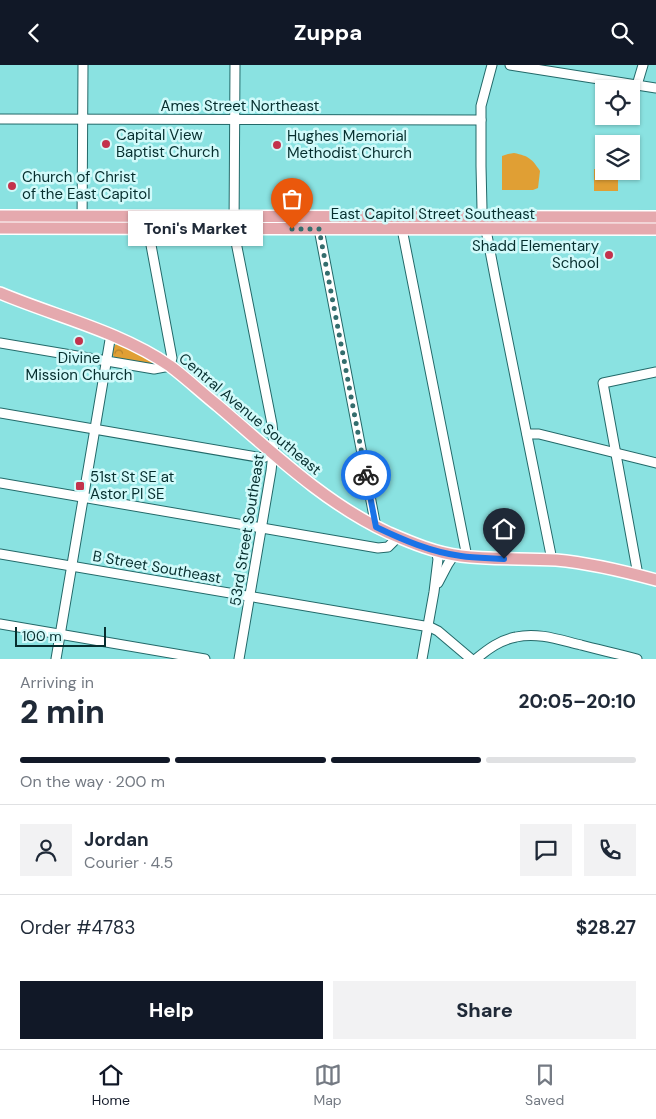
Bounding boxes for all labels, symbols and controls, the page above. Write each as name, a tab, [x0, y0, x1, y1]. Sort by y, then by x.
text: Zuppa	[294, 18, 362, 47]
icon: back	[20, 19, 48, 47]
icon: search	[608, 19, 636, 47]
map controls	[595, 80, 640, 180]
button: locate	[595, 80, 640, 125]
street label: Ames Street Northeast	[161, 96, 320, 116]
place label: Capital View Baptist Church	[116, 125, 219, 162]
place label: Hughes Memorial Methodist Church	[287, 126, 412, 163]
button: layers	[595, 135, 640, 180]
marker: Capital View Baptist Church	[100, 138, 112, 150]
marker: Hughes Memorial Methodist Church	[271, 139, 283, 151]
place label: Church of Christ of the East Capitol	[22, 167, 151, 204]
pin	[271, 178, 313, 229]
marker: Church of Christ of the East Capitol	[6, 180, 18, 192]
icon: bag	[278, 185, 306, 213]
street label: East Capitol Street Southeast	[331, 204, 535, 224]
callout: Toni's Market	[127, 211, 262, 247]
text: Toni's Market	[144, 218, 247, 239]
place label: Shadd Elementary School	[472, 236, 600, 273]
marker: Shadd Elementary School	[603, 249, 615, 261]
marker: Divine Mission Church	[73, 335, 85, 347]
place label: Divine Mission Church	[26, 348, 132, 385]
street label: Central Avenue Southeast	[175, 348, 326, 480]
courier	[341, 450, 391, 500]
street label: 53rd Street Southeast	[225, 452, 269, 607]
icon: bike	[352, 461, 380, 489]
place label: 51st St SE at Astor Pl SE	[90, 467, 175, 504]
marker: 51st St SE at Astor Pl SE	[74, 480, 86, 492]
pin	[483, 508, 525, 559]
icon: home	[490, 515, 518, 543]
street label: B Street Southeast	[91, 546, 223, 588]
scale bar	[15, 624, 106, 647]
text: 100 m	[22, 627, 62, 645]
text: Arriving in	[20, 672, 94, 693]
text: 20:05–20:10	[519, 689, 636, 714]
text: 2 min	[20, 691, 105, 733]
text: On the way · 200 m	[20, 771, 165, 792]
button: person	[20, 824, 72, 876]
button: chat	[520, 824, 572, 876]
button: phone	[584, 824, 636, 876]
text: Jordan	[84, 827, 149, 852]
text: Courier · 4.5	[84, 852, 173, 873]
text: Order #4783	[20, 915, 136, 940]
text: $28.27	[576, 915, 636, 940]
button: Help	[20, 981, 323, 1039]
button: Share	[333, 981, 636, 1039]
tab: Home	[92, 1061, 130, 1109]
tab: Map	[313, 1061, 342, 1109]
tab: Saved	[525, 1061, 564, 1109]

